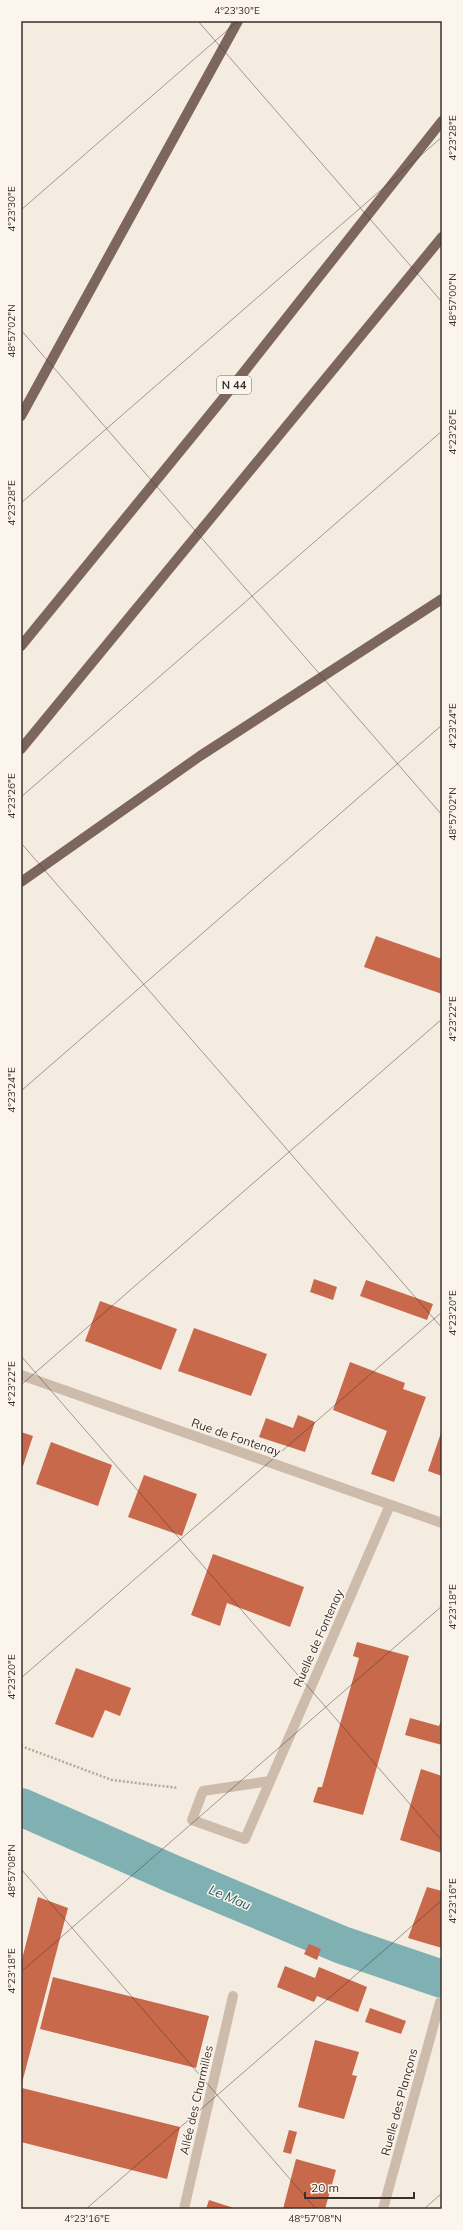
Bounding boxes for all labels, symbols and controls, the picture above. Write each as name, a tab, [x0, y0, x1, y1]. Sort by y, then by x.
text: 4°23'30"E	[214, 4, 260, 17]
text: 4°23'28"E	[446, 115, 459, 161]
text: 4°23'30"E	[5, 186, 18, 232]
text: 48°57'00"N	[446, 273, 459, 327]
text: 48°57'02"N	[5, 304, 18, 358]
road number: N 44	[217, 376, 251, 394]
text: 4°23'26"E	[446, 409, 459, 455]
text: 4°23'28"E	[5, 480, 18, 526]
text: 4°23'24"E	[446, 703, 459, 749]
text: 4°23'26"E	[5, 773, 18, 819]
text: 48°57'02"N	[446, 787, 459, 841]
text: 4°23'22"E	[446, 996, 459, 1042]
text: 4°23'24"E	[5, 1067, 18, 1113]
text: 4°23'20"E	[446, 1290, 459, 1336]
text: 4°23'22"E	[5, 1361, 18, 1407]
street label: Rue de Fontenay	[189, 1415, 283, 1459]
text: 4°23'18"E	[446, 1584, 459, 1630]
street label: Ruelle de Fontenay	[290, 1586, 347, 1689]
text: 4°23'20"E	[5, 1654, 18, 1700]
text: 48°57'08"N	[5, 1844, 18, 1898]
text: 4°23'16"E	[446, 1878, 459, 1924]
water label: Le Mau	[207, 1881, 253, 1913]
text: 4°23'18"E	[5, 1948, 18, 1994]
street label: Allée des Charmilles	[176, 2044, 216, 2156]
street label: Ruelle des Plançons	[377, 2047, 421, 2157]
scale bar	[305, 2174, 414, 2200]
text: 20 m	[311, 2180, 339, 2195]
text: 4°23'16"E	[64, 2212, 110, 2225]
text: 48°57'08"N	[288, 2212, 342, 2225]

